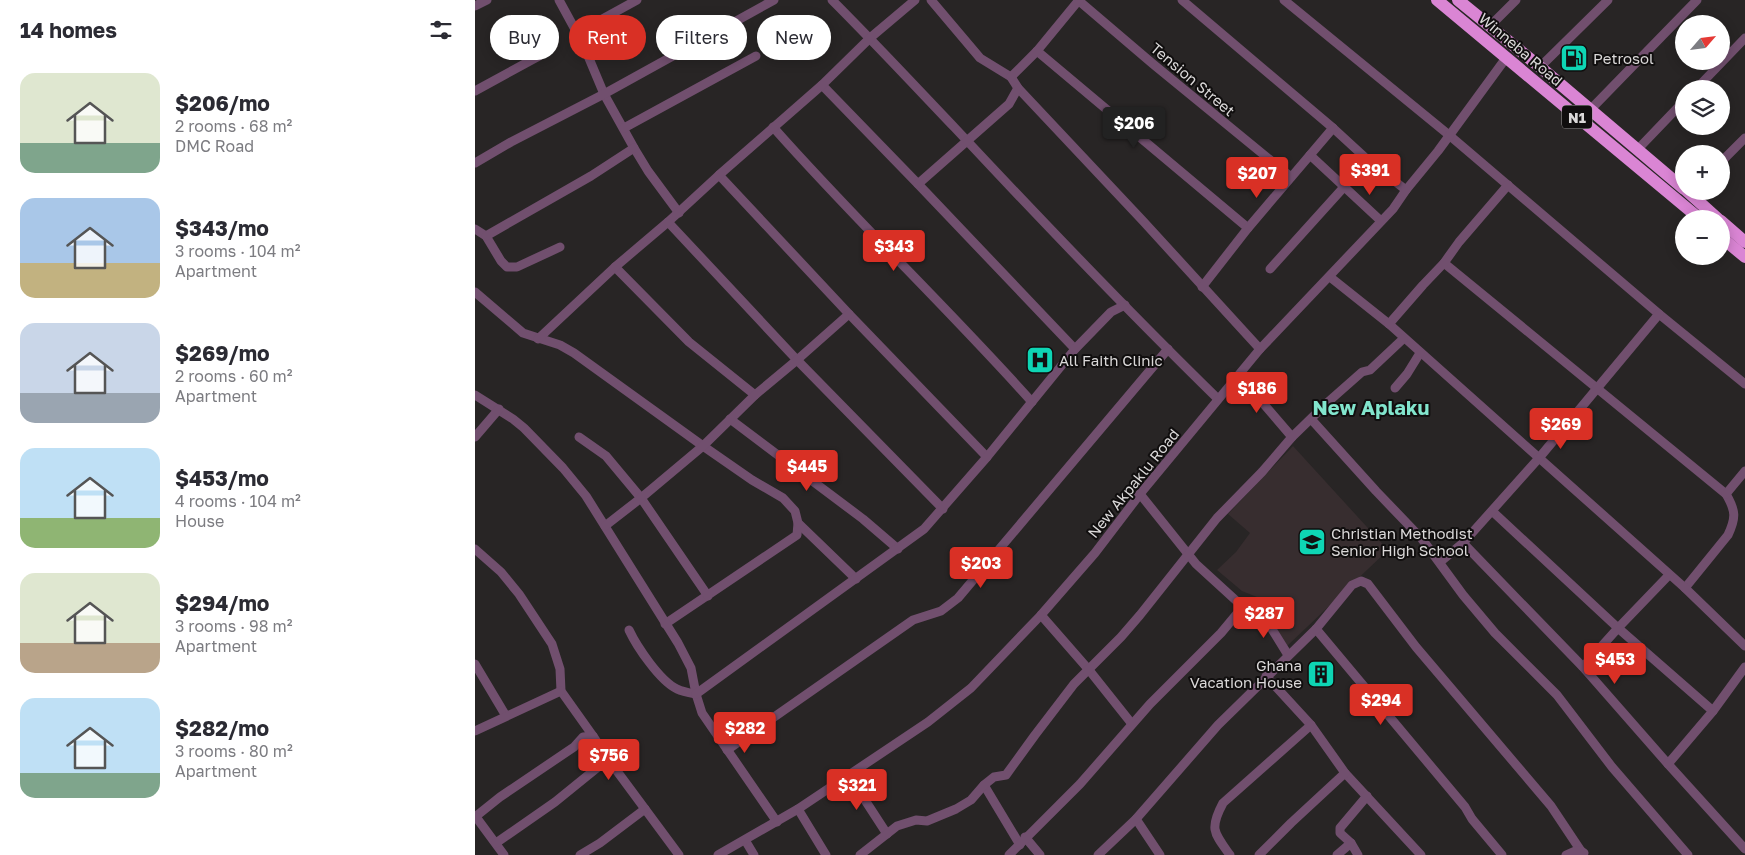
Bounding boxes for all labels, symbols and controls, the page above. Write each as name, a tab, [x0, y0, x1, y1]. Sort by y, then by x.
street label: Winneba Road	[1475, 9, 1567, 89]
chip: Buy	[490, 15, 559, 60]
chip: Rent	[569, 15, 646, 60]
chip: Filters	[656, 15, 747, 60]
chip: New	[757, 15, 831, 60]
north arrow	[1675, 15, 1730, 70]
map controls	[1675, 15, 1730, 265]
icon: filters	[427, 16, 455, 44]
text: 14 homes	[20, 17, 117, 43]
street label: Tension Street	[1147, 39, 1239, 119]
fuel station icon: Petrosol	[1559, 43, 1589, 73]
place label: Petrosol	[1593, 49, 1654, 67]
button: layers	[1675, 80, 1730, 135]
text: $206/mo	[175, 90, 270, 116]
icon: home	[60, 93, 120, 153]
road number: N1	[1562, 105, 1592, 128]
pin: $206	[1104, 106, 1164, 149]
text: $206	[1113, 113, 1155, 133]
text: 2 rooms · 68 m²	[175, 116, 292, 136]
text: DMC Road	[175, 136, 254, 156]
button: +	[1675, 145, 1730, 200]
pin: $391	[1340, 154, 1400, 196]
pin: $207	[1227, 156, 1287, 199]
text: $391	[1351, 160, 1389, 180]
text: $207	[1237, 163, 1277, 183]
button: −	[1675, 210, 1730, 265]
text: $343/mo	[175, 215, 269, 241]
icon: home	[60, 218, 120, 278]
pin: $343	[864, 230, 924, 272]
text: $343	[874, 236, 914, 256]
text: 3 rooms · 104 m²	[175, 241, 300, 261]
text: Apartment	[175, 261, 257, 281]
text: $269/mo	[175, 340, 270, 366]
icon: home	[60, 343, 120, 403]
hospital icon: All Faith Clinic	[1025, 345, 1055, 375]
place label: All Faith Clinic	[1059, 351, 1163, 369]
text: 2 rooms · 60 m²	[175, 366, 293, 386]
pin: $186	[1227, 372, 1287, 414]
text: $186	[1237, 378, 1277, 398]
text: Apartment	[175, 386, 257, 406]
district label: New Aplaku	[1313, 395, 1429, 419]
pin: $269	[1531, 408, 1591, 450]
text: $269	[1541, 414, 1581, 434]
street label: New Akpaklu Road	[1084, 425, 1182, 541]
pin: $445	[777, 450, 837, 492]
text: $445	[787, 456, 827, 476]
text: $453/mo	[175, 465, 269, 491]
icon: home	[60, 468, 120, 528]
text: 4 rooms · 104 m²	[175, 491, 301, 511]
text: House	[175, 511, 224, 531]
place label: Christian Methodist Senior High School	[1331, 524, 1473, 559]
school or university icon: Christian Methodist Senior High School	[1297, 527, 1327, 557]
pin: $203	[951, 546, 1011, 589]
text: $203	[961, 553, 1001, 573]
text: $294/mo	[175, 590, 269, 616]
icon: home	[60, 593, 120, 653]
pin: $287	[1234, 596, 1294, 639]
text: $287	[1244, 603, 1284, 623]
text: 3 rooms · 98 m²	[175, 616, 292, 636]
text: Apartment	[175, 636, 257, 656]
pin: $453	[1585, 642, 1645, 685]
text: $453	[1595, 649, 1635, 669]
place label: Ghana Vacation House	[1190, 656, 1302, 691]
building icon: Ghana Vacation House	[1306, 659, 1336, 689]
pin: $294	[1351, 684, 1411, 726]
text: $294	[1361, 690, 1401, 710]
pin: $282	[715, 712, 775, 754]
text: $282/mo	[175, 715, 269, 741]
icon: home	[60, 718, 120, 778]
text: $282	[725, 718, 765, 738]
pin: $756	[579, 738, 639, 781]
text: 3 rooms · 80 m²	[175, 741, 293, 761]
text: $756	[589, 745, 629, 765]
text: Apartment	[175, 761, 257, 781]
pin: $321	[827, 768, 887, 811]
text: $321	[838, 775, 876, 795]

